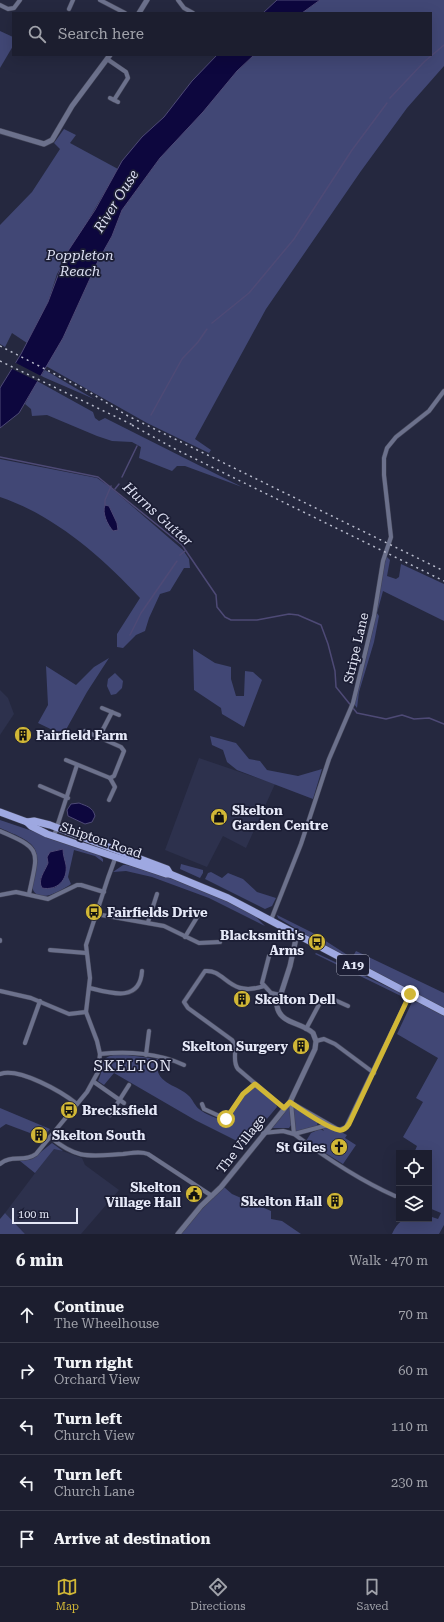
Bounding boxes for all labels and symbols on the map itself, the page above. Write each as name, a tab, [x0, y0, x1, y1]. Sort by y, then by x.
water label: River Ouse	[90, 167, 142, 236]
water label: Poppleton Reach	[45, 247, 114, 279]
water label: Hurns Gutter	[119, 478, 196, 549]
street label: Stripe Lane	[341, 611, 371, 685]
building icon: Fairfield Farm	[13, 725, 33, 745]
place label: Fairfield Farm	[36, 728, 128, 743]
place label: Skelton Garden Centre	[232, 803, 329, 833]
shop icon: Skelton Garden Centre	[209, 807, 229, 827]
street label: Shipton Road	[58, 819, 144, 861]
bus stop icon: Fairfields Drive	[84, 902, 104, 922]
place label: Fairfields Drive	[107, 905, 208, 920]
place label: Blacksmith's Arms	[220, 928, 304, 958]
bus stop icon: Blacksmith's Arms	[307, 932, 327, 952]
road number: A19	[337, 955, 369, 975]
route end	[401, 985, 419, 1003]
building icon: Skelton Dell	[232, 989, 252, 1009]
place label: Skelton Dell	[255, 992, 336, 1007]
building icon: Skelton Surgery	[291, 1036, 311, 1056]
place label: Skelton Surgery	[182, 1039, 288, 1054]
district label: SKELTON	[94, 1057, 173, 1075]
bus stop icon: Brecksfield	[59, 1100, 79, 1120]
place label: Brecksfield	[82, 1103, 158, 1118]
route start	[217, 1110, 235, 1128]
street label: The Village	[214, 1112, 268, 1176]
building icon: Skelton South	[29, 1125, 49, 1145]
place label: Skelton South	[52, 1128, 146, 1143]
church icon: St Giles	[329, 1137, 349, 1157]
place label: St Giles	[276, 1140, 326, 1155]
place label: Skelton Village Hall	[105, 1180, 182, 1210]
public building icon: Skelton Village Hall	[184, 1184, 204, 1204]
building icon: Skelton Hall	[325, 1191, 345, 1211]
place label: Skelton Hall	[241, 1194, 323, 1209]
scale bar	[12, 1206, 78, 1225]

